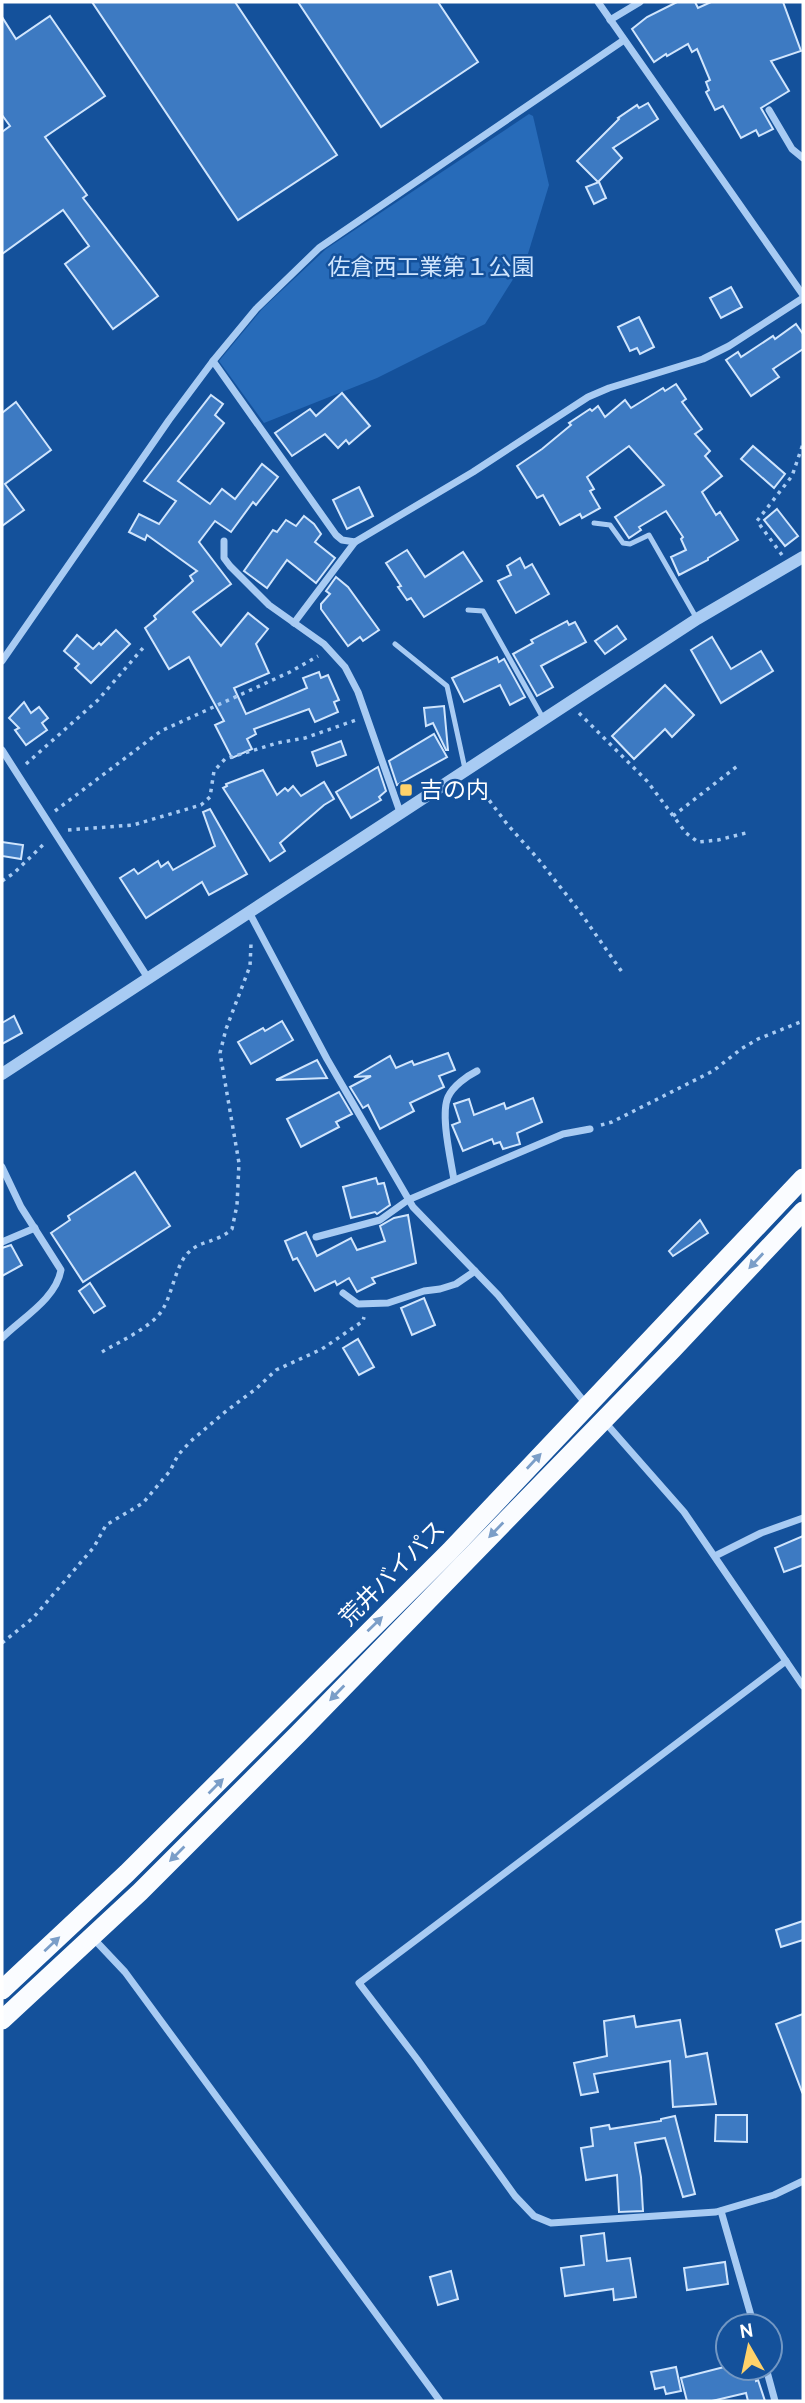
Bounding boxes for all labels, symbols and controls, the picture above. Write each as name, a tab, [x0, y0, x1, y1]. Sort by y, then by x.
park label: 佐倉西工業第１公園	[328, 253, 535, 281]
place label: 吉の内	[420, 776, 489, 804]
marker: 吉の内	[398, 782, 414, 798]
one-way arrow	[749, 1252, 765, 1269]
one-way arrow	[526, 1452, 542, 1470]
street label: 荒井バイパス	[333, 1514, 451, 1632]
one-way arrow	[488, 1521, 504, 1538]
one-way arrow	[367, 1615, 384, 1632]
one-way arrow	[329, 1685, 346, 1702]
one-way arrow	[207, 1777, 224, 1794]
one-way arrow	[168, 1846, 185, 1863]
one-way arrow	[43, 1936, 60, 1952]
north arrow	[714, 2312, 784, 2382]
text: N	[738, 2318, 755, 2343]

